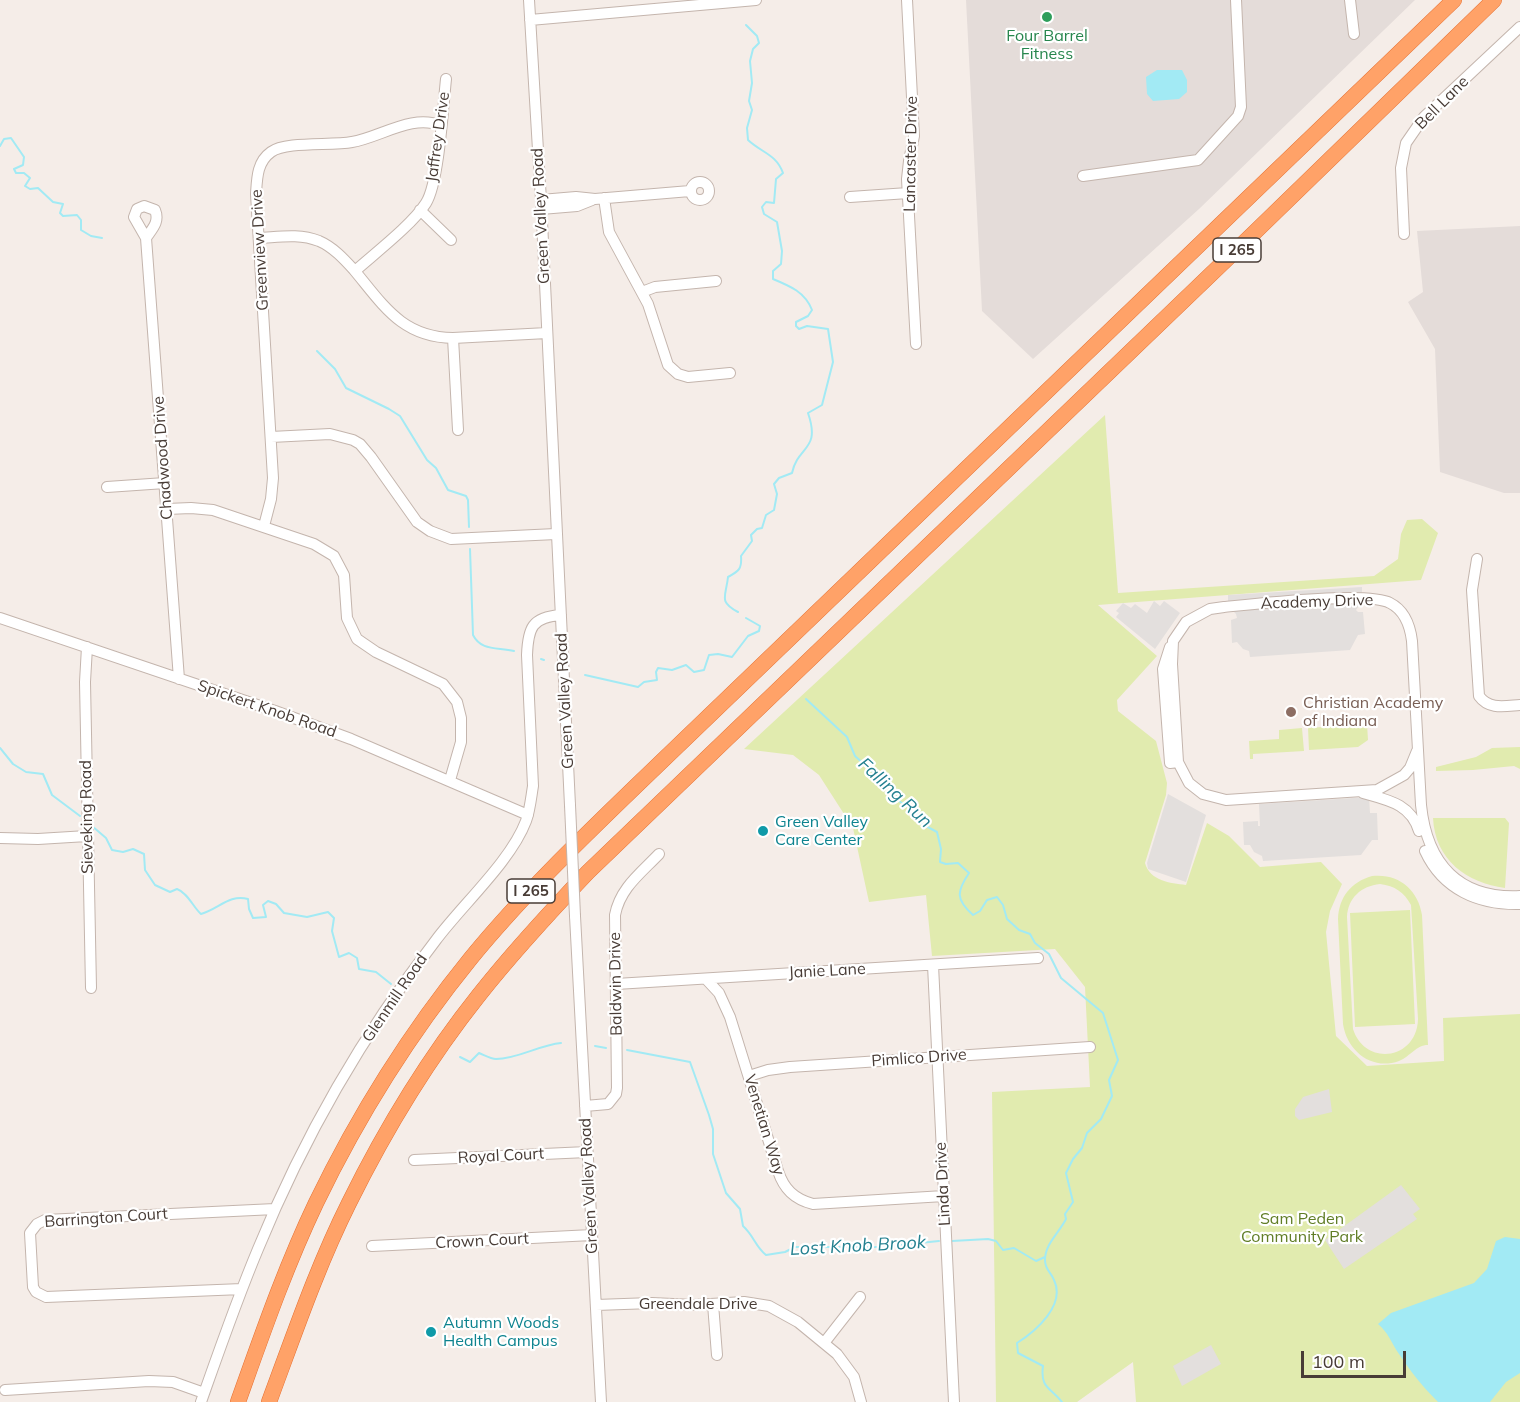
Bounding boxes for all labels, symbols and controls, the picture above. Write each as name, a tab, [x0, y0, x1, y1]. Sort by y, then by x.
marker: Four Barrel Fitness	[1040, 10, 1054, 24]
place label: Four Barrel Fitness	[1006, 26, 1088, 64]
street label: Bell Lane	[1411, 72, 1473, 134]
street label: Jaffrey Drive	[422, 91, 454, 183]
street label: Lancaster Drive	[900, 96, 922, 212]
street label: Green Valley Road	[528, 147, 554, 285]
street label: Greenview Drive	[247, 189, 273, 311]
road number: I 265	[1213, 238, 1261, 262]
street label: Chadwood Drive	[149, 395, 177, 521]
street label: Academy Drive	[1260, 590, 1374, 614]
street label: Green Valley Road	[552, 632, 578, 770]
street label: Spickert Knob Road	[195, 676, 339, 742]
place label: Christian Academy of Indiana	[1303, 693, 1443, 731]
marker: Christian Academy of Indiana	[1284, 705, 1298, 719]
water label: Falling Run	[854, 753, 936, 833]
street label: Sieveking Road	[76, 760, 98, 874]
place label: Green Valley Care Center	[775, 812, 868, 850]
marker: Green Valley Care Center	[756, 824, 770, 838]
road number: I 265	[507, 879, 555, 903]
street label: Baldwin Drive	[605, 932, 627, 1036]
street label: Glenmill Road	[358, 950, 432, 1046]
street label: Janie Lane	[788, 959, 866, 983]
street label: Pimlico Drive	[871, 1045, 967, 1071]
street label: Venetian Way	[740, 1072, 788, 1178]
street label: Green Valley Road	[576, 1117, 602, 1255]
street label: Linda Drive	[931, 1142, 955, 1226]
street label: Royal Court	[457, 1144, 545, 1168]
street label: Barrington Court	[44, 1204, 168, 1232]
park label: Sam Peden Community Park	[1241, 1209, 1363, 1247]
street label: Crown Court	[435, 1229, 529, 1253]
water label: Lost Knob Brook	[790, 1232, 926, 1260]
street label: Greendale Drive	[639, 1294, 757, 1314]
place label: Autumn Woods Health Campus	[443, 1313, 559, 1351]
marker: Autumn Woods Health Campus	[424, 1325, 438, 1339]
scale bar	[1304, 1339, 1409, 1377]
text: 100 m	[1312, 1350, 1365, 1373]

